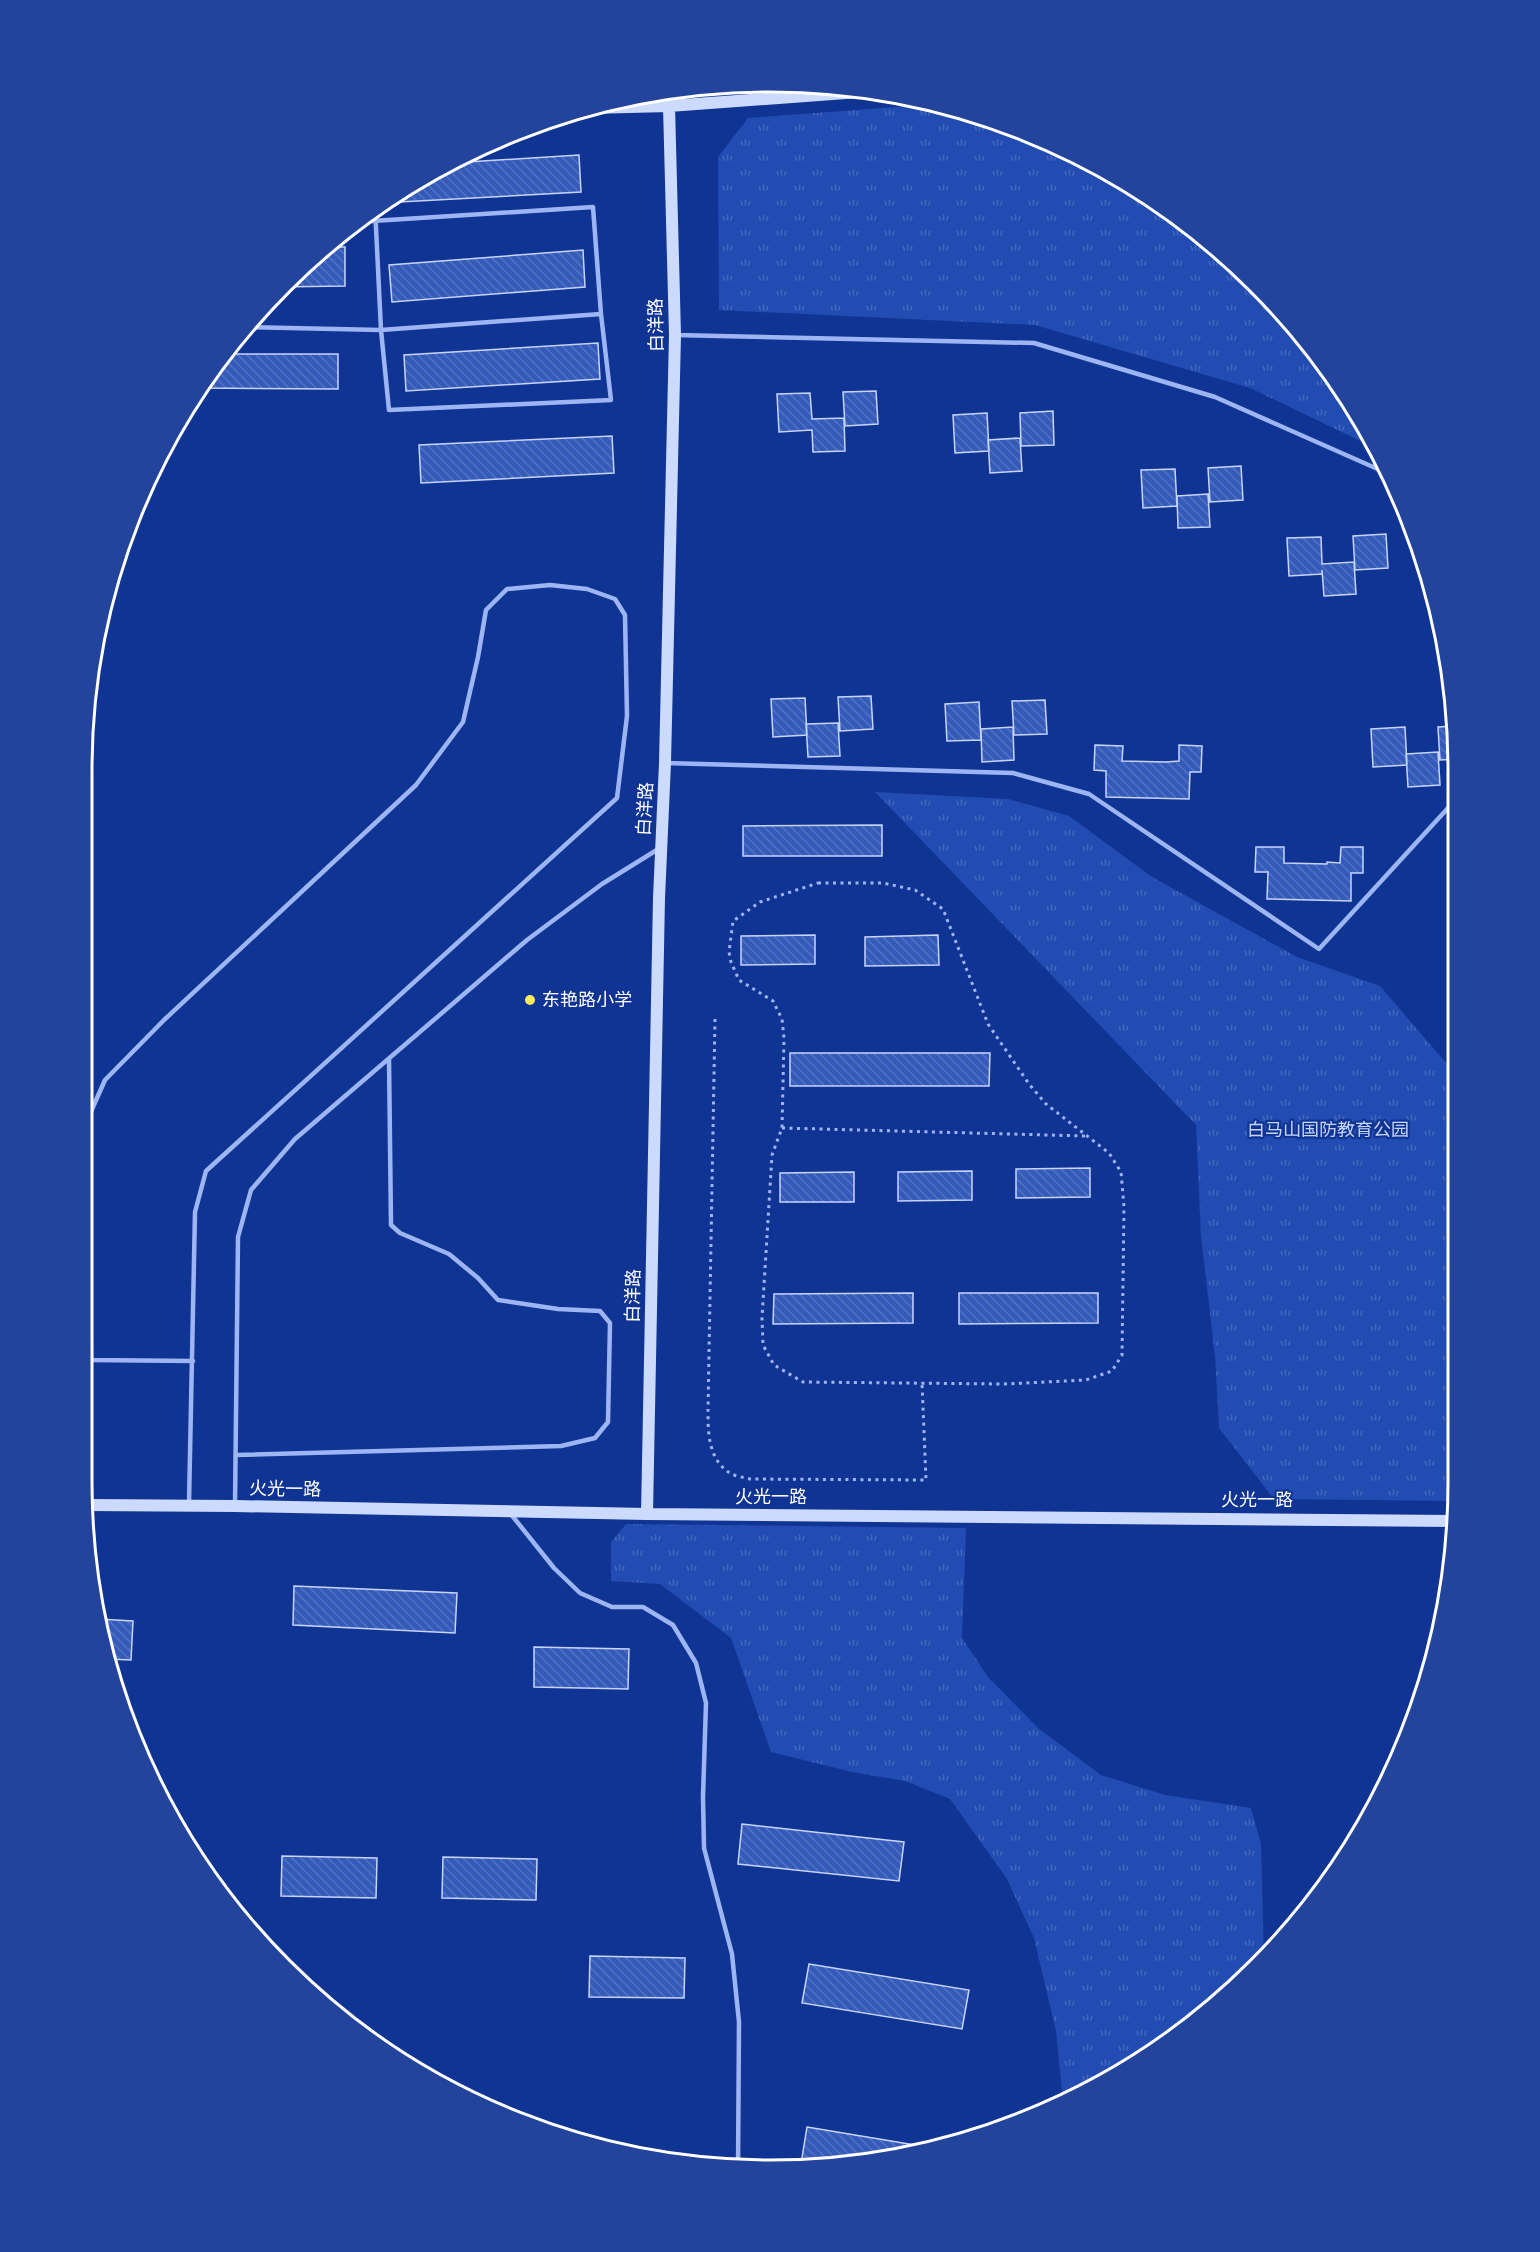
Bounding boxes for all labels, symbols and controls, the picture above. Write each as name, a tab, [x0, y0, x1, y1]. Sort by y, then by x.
street label: 白洋路	[644, 298, 667, 352]
street label: 白洋路	[632, 781, 657, 837]
place label: 东艳路小学	[542, 988, 632, 1011]
marker: 东艳路小学	[523, 993, 537, 1007]
park label: 白马山国防教育公园	[1247, 1118, 1409, 1141]
street label: 白洋路	[621, 1269, 644, 1323]
street label: 火光一路	[249, 1476, 321, 1501]
street label: 火光一路	[735, 1485, 807, 1508]
street label: 火光一路	[1221, 1488, 1293, 1511]

